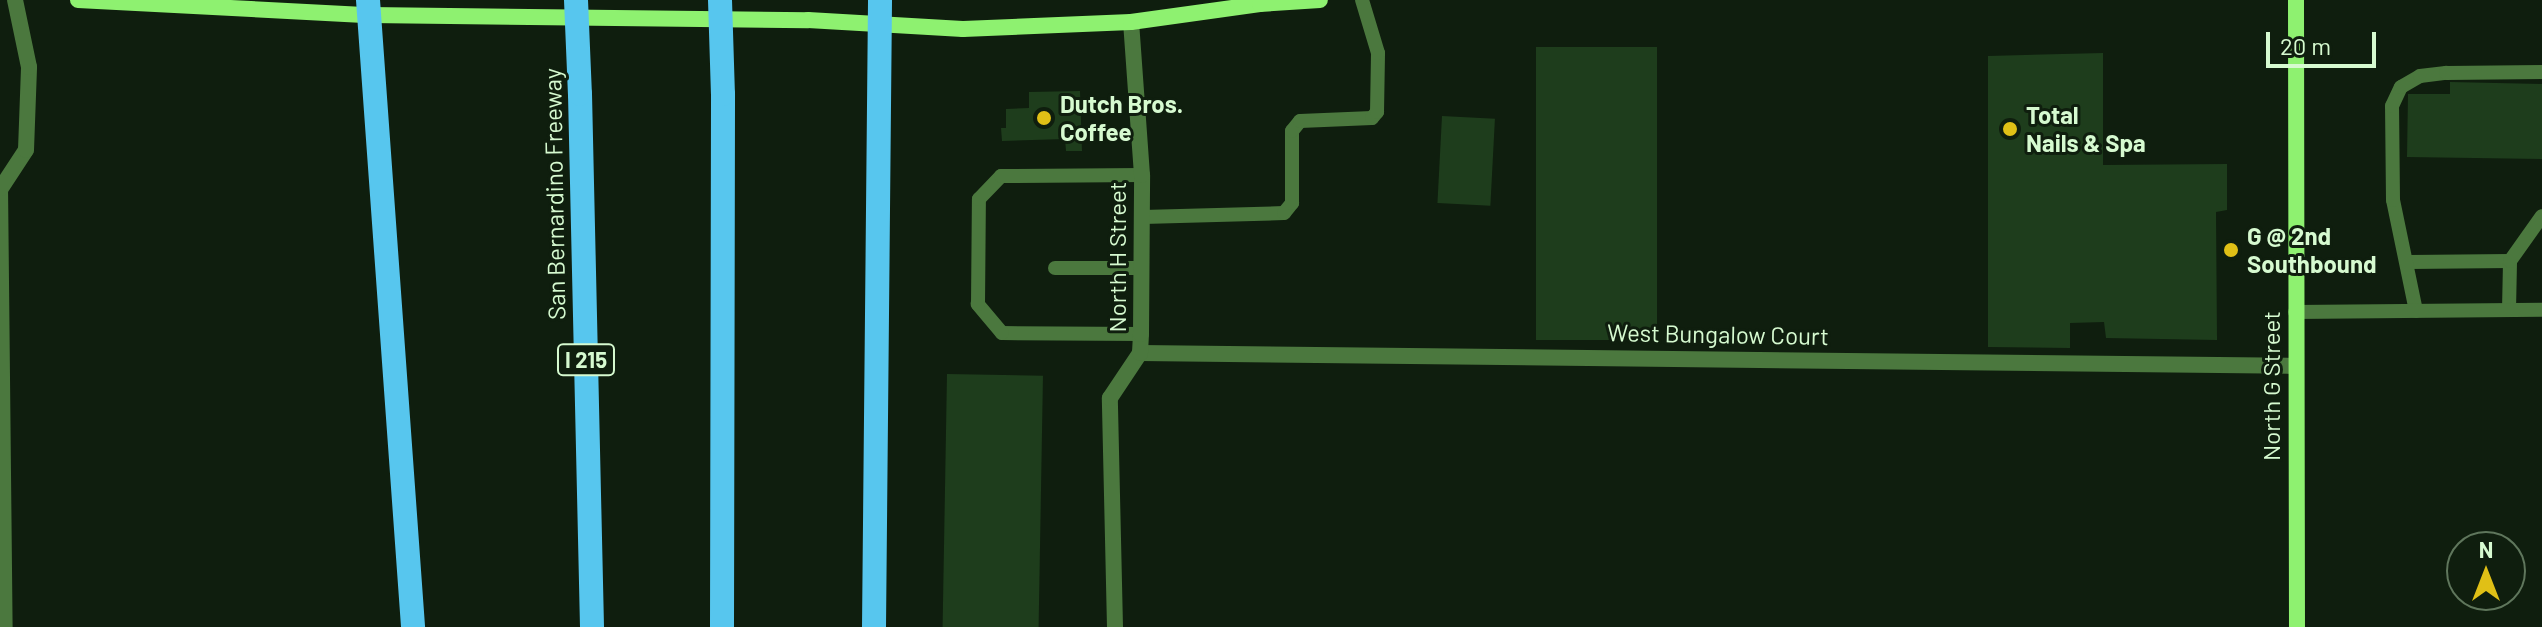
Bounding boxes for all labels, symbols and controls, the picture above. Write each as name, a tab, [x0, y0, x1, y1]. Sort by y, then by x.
scale bar	[2270, 16, 2380, 66]
text: 20 m	[2280, 31, 2331, 60]
street label: San Bernardino Freeway	[537, 68, 571, 320]
place label: Dutch Bros. Coffee	[1060, 90, 1183, 146]
place label: Total Nails & Spa	[2026, 101, 2146, 157]
marker: Dutch Bros. Coffee	[1035, 109, 1053, 127]
marker: Total Nails & Spa	[2001, 120, 2019, 138]
street label: North H Street	[1103, 182, 1131, 332]
place label: G @ 2nd Southbound	[2247, 222, 2377, 278]
marker: G @ 2nd Southbound	[2222, 241, 2240, 259]
street label: North G Street	[2257, 311, 2285, 461]
street label: West Bungalow Court	[1607, 318, 1829, 350]
road number: I 215	[556, 342, 616, 378]
north arrow	[2446, 531, 2526, 611]
text: N	[2479, 536, 2493, 562]

